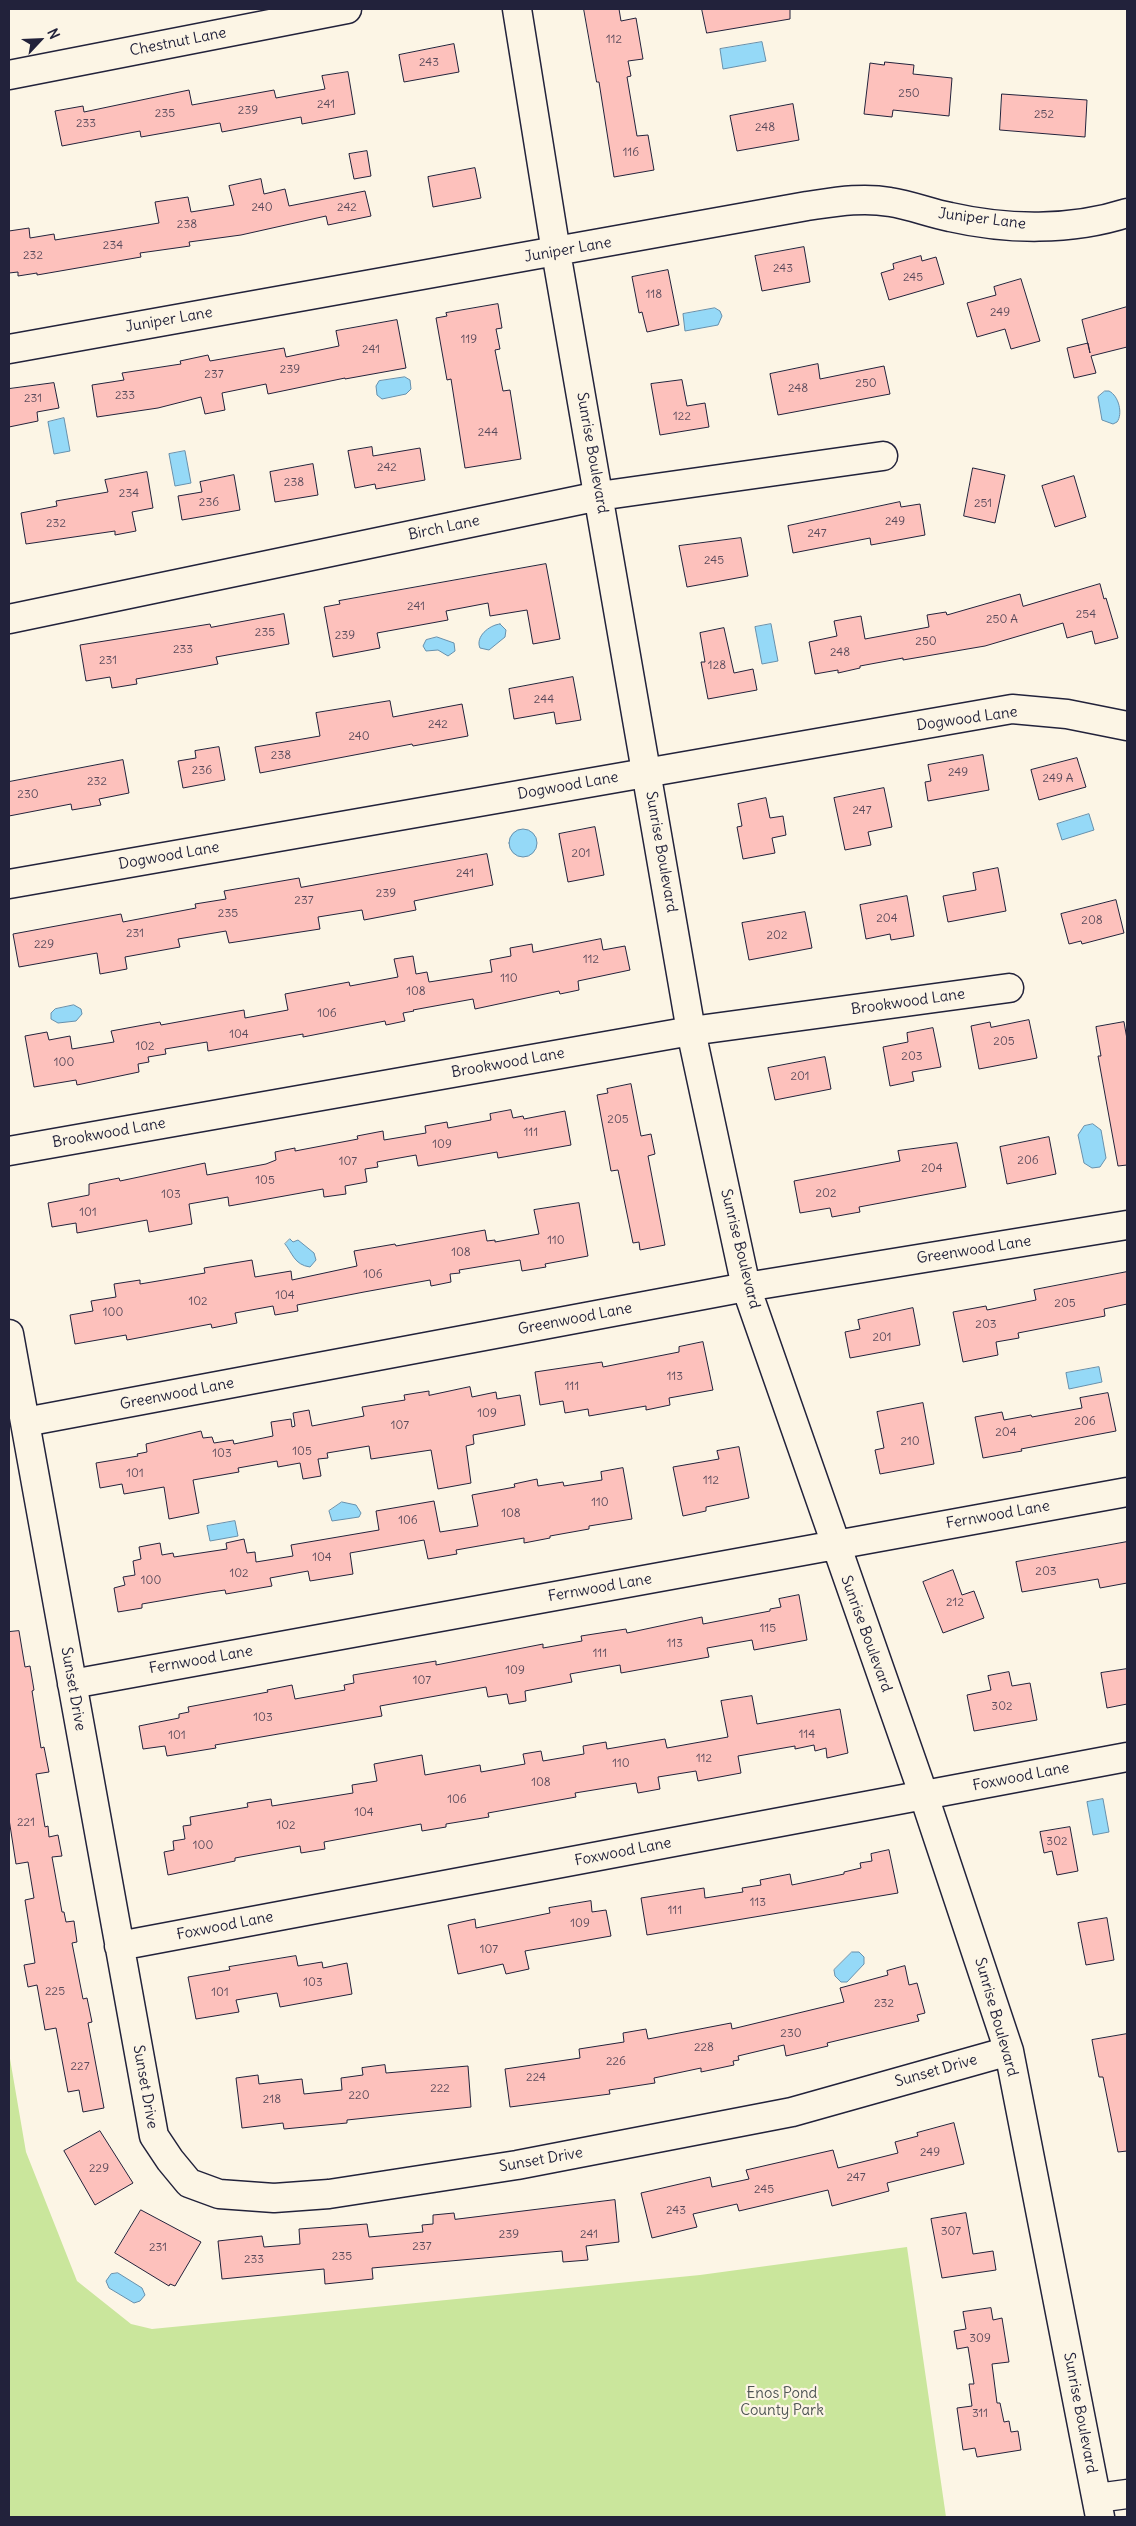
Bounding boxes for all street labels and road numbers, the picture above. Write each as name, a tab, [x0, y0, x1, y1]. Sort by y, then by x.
street label: Chestnut Lane	[128, 24, 228, 60]
street label: Juniper Lane	[937, 205, 1027, 233]
street label: Juniper Lane	[523, 233, 613, 267]
street label: Juniper Lane	[124, 303, 214, 337]
street label: Sunrise Boulevard	[572, 391, 612, 515]
street label: Birch Lane	[407, 512, 481, 544]
street label: Dogwood Lane	[915, 703, 1019, 735]
street label: Dogwood Lane	[516, 768, 620, 804]
street label: Sunrise Boulevard	[641, 790, 681, 914]
street label: Dogwood Lane	[117, 838, 221, 874]
street label: Brookwood Lane	[850, 985, 966, 1019]
street label: Brookwood Lane	[450, 1044, 566, 1082]
street label: Brookwood Lane	[51, 1114, 167, 1152]
street label: Sunrise Boulevard	[716, 1187, 764, 1311]
street label: Greenwood Lane	[915, 1232, 1033, 1268]
street label: Greenwood Lane	[517, 1299, 633, 1339]
street label: Greenwood Lane	[119, 1374, 235, 1414]
street label: Fernwood Lane	[945, 1497, 1051, 1533]
street label: Fernwood Lane	[547, 1570, 653, 1606]
street label: Sunrise Boulevard	[837, 1573, 895, 1695]
street label: Fernwood Lane	[148, 1642, 254, 1678]
street label: Sunset Drive	[57, 1646, 89, 1732]
street label: Foxwood Lane	[971, 1759, 1071, 1795]
street label: Foxwood Lane	[573, 1834, 673, 1870]
street label: Foxwood Lane	[175, 1908, 275, 1944]
street label: Sunrise Boulevard	[970, 1956, 1022, 2078]
street label: Sunset Drive	[129, 2044, 161, 2130]
street label: Sunset Drive	[893, 2051, 979, 2091]
street label: Sunset Drive	[498, 2144, 584, 2176]
street label: Sunrise Boulevard	[1059, 2351, 1101, 2475]

